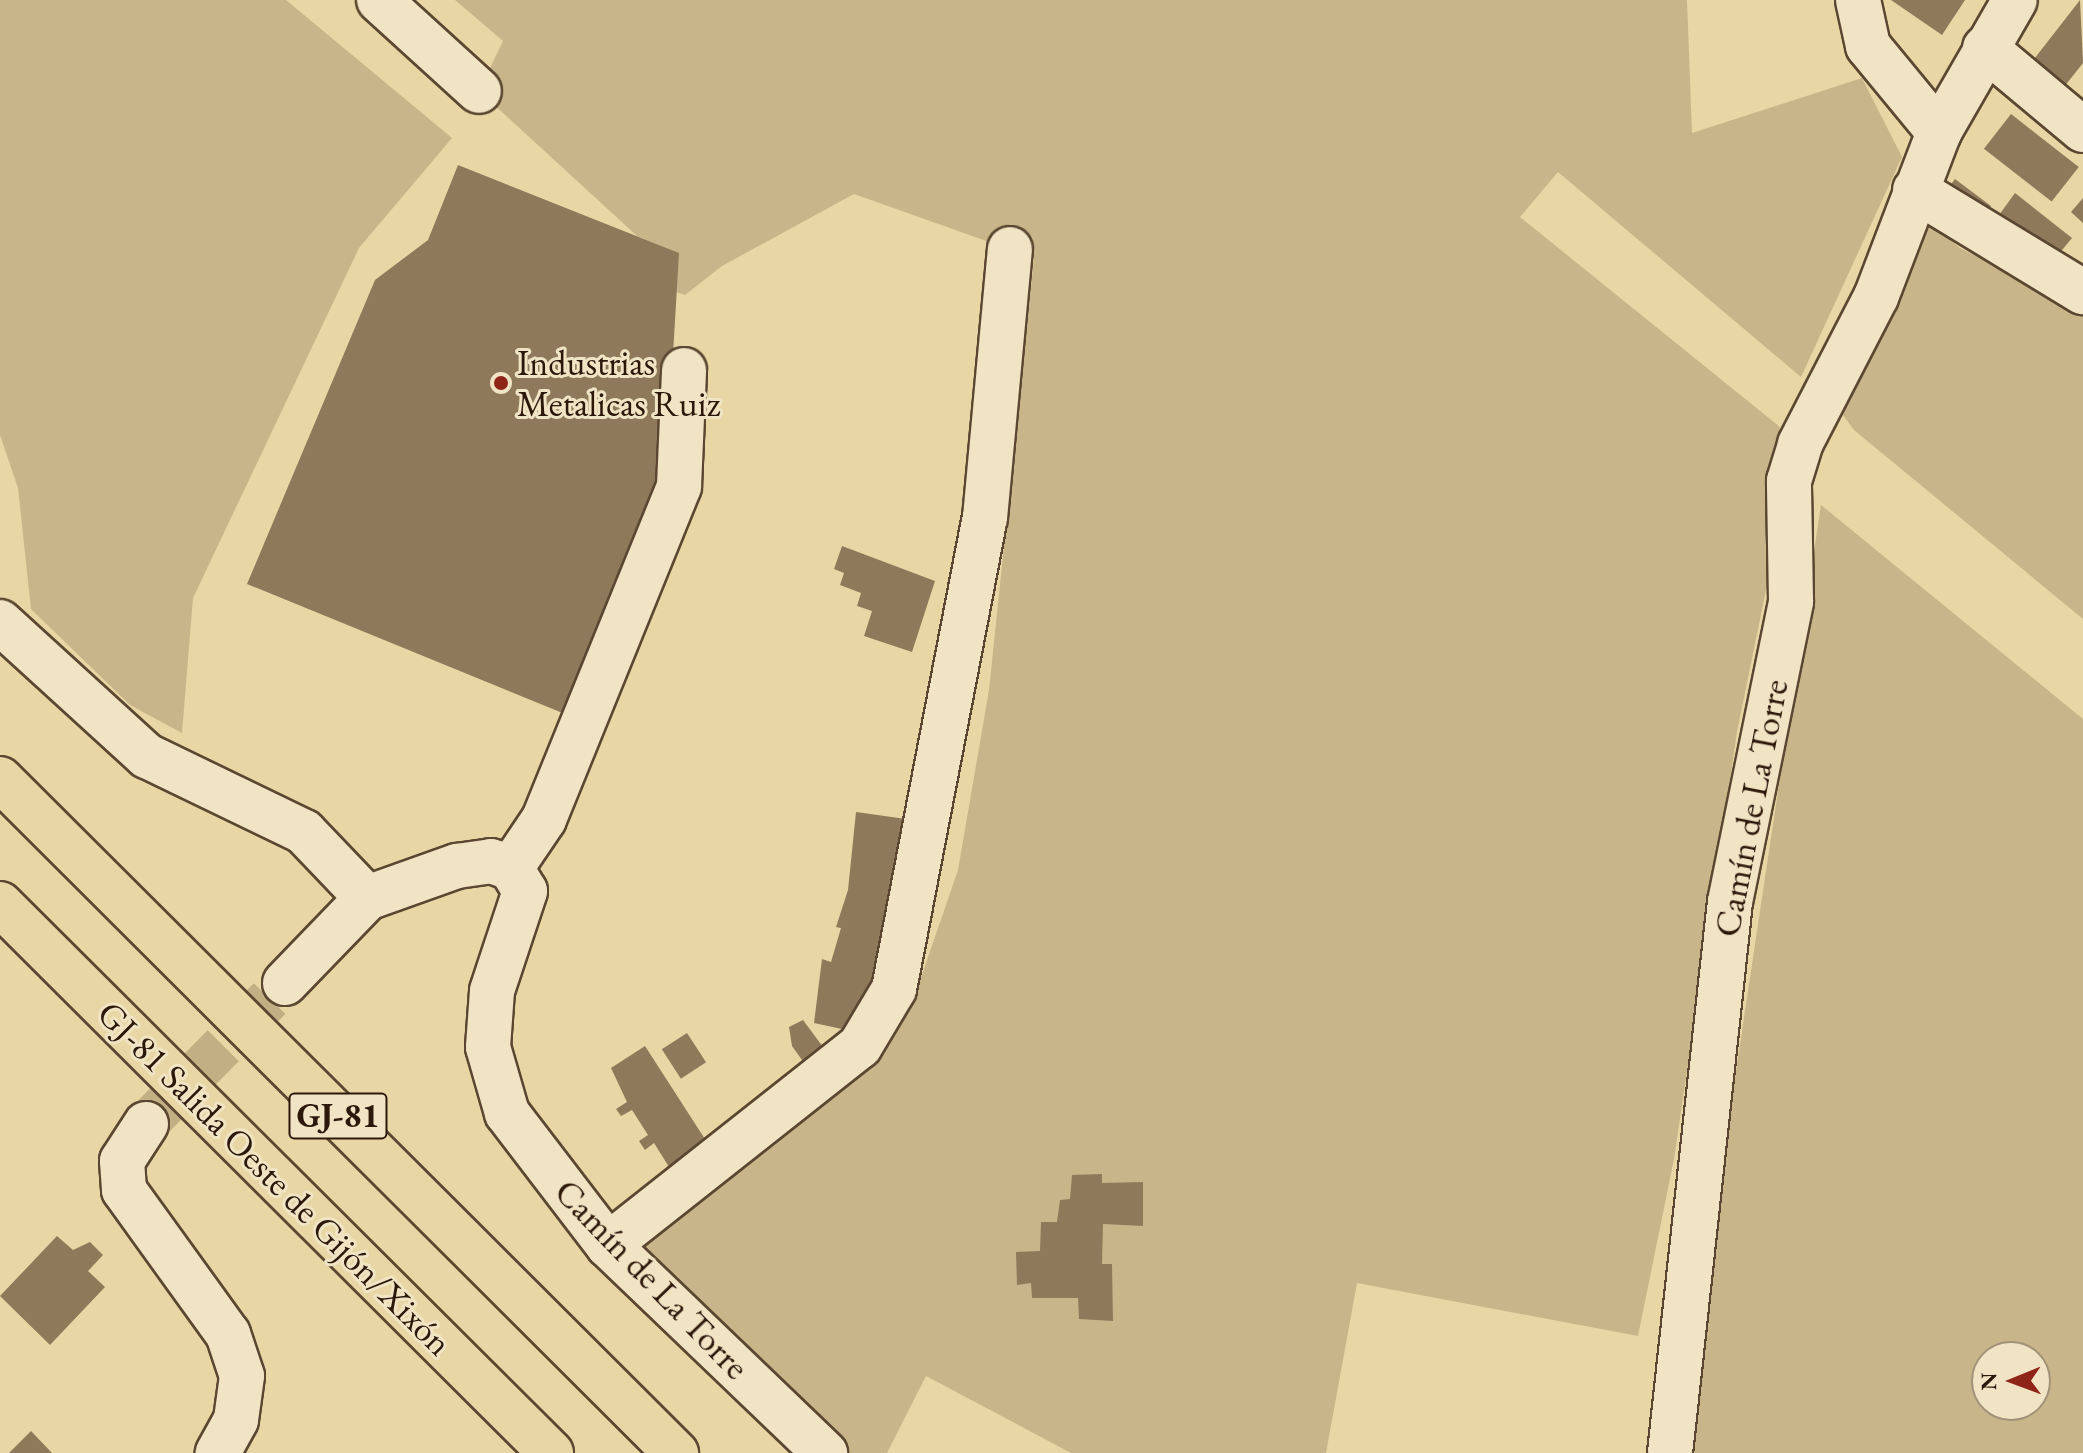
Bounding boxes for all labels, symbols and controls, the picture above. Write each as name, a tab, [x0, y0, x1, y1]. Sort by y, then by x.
place label: Industrias Metalicas Ruiz	[517, 340, 720, 425]
marker: Industrias Metalicas Ruiz	[492, 374, 510, 392]
street label: Camín de La Torre	[1705, 676, 1797, 940]
street label: GJ-81 Salida Oeste de Gijón/Xixón	[89, 992, 461, 1364]
road number: GJ-81	[288, 1086, 388, 1146]
street label: Camín de La Torre	[546, 1170, 758, 1388]
north arrow	[1971, 1341, 2051, 1421]
text: N	[1974, 1372, 2003, 1391]

